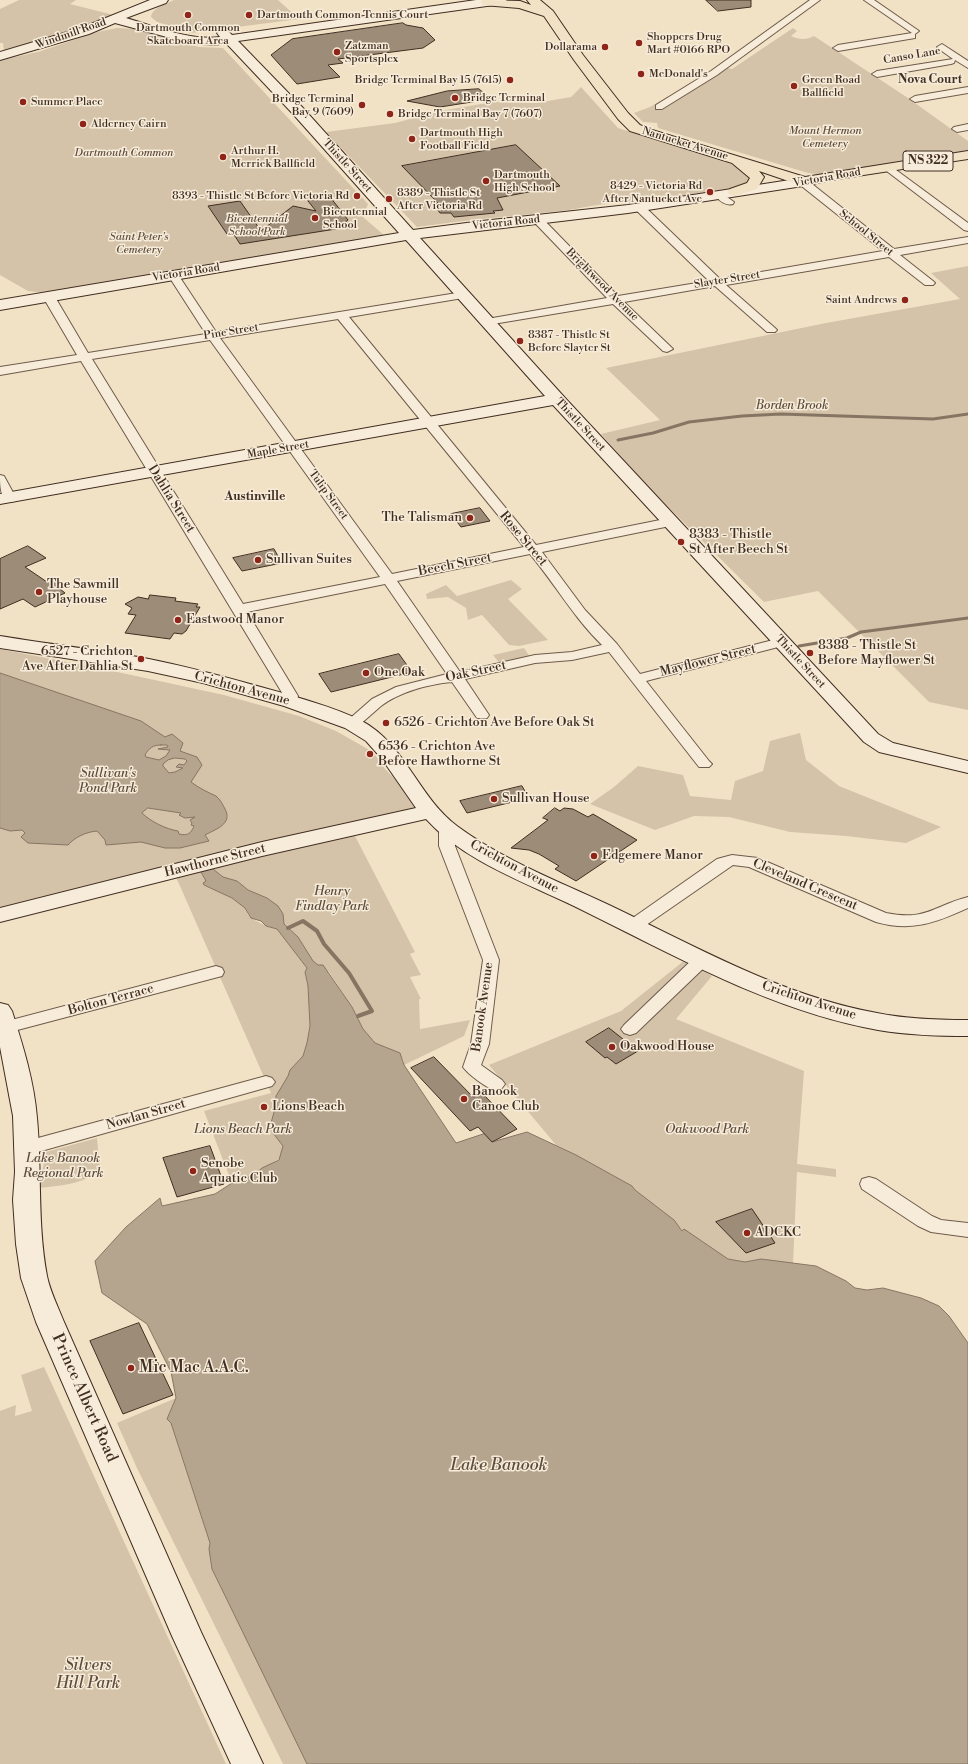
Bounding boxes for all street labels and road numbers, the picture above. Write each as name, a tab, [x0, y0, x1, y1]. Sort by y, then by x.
street label: Windmill Road	[34, 16, 108, 52]
street label: Canso Lane	[882, 44, 942, 68]
street label: Nantucket Avenue	[640, 125, 730, 163]
street label: Thistle Street	[319, 136, 375, 196]
road number: NS 322	[903, 151, 953, 171]
street label: Victoria Road	[792, 166, 862, 190]
street label: School Street	[836, 207, 896, 259]
street label: Victoria Road	[471, 213, 541, 233]
street label: Brightwood Avenue	[563, 246, 641, 324]
street label: Victoria Road	[151, 261, 221, 285]
street label: Slayter Street	[693, 268, 761, 292]
street label: Pine Street	[203, 321, 259, 343]
street label: Thistle Street	[552, 396, 608, 454]
street label: Maple Street	[246, 438, 310, 462]
street label: Dahlia Street	[144, 462, 198, 536]
street label: Tulip Street	[305, 467, 351, 523]
street label: Rose Street	[496, 509, 550, 569]
street label: Beech Street	[417, 550, 493, 580]
street label: Thistle Street	[772, 633, 828, 691]
street label: Mayflower Street	[658, 642, 758, 680]
street label: Oak Street	[444, 658, 508, 686]
street label: Crichton Avenue	[192, 669, 292, 709]
street label: Crichton Avenue	[467, 837, 561, 897]
street label: Hawthorne Street	[163, 841, 267, 881]
street label: Cleveland Crescent	[750, 856, 860, 914]
street label: Banook Avenue	[469, 961, 497, 1053]
street label: Crichton Avenue	[760, 978, 858, 1024]
street label: Bolton Terrace	[66, 981, 156, 1019]
street label: Nowlan Street	[105, 1096, 187, 1134]
street label: Prince Albert Road	[47, 1331, 121, 1465]

